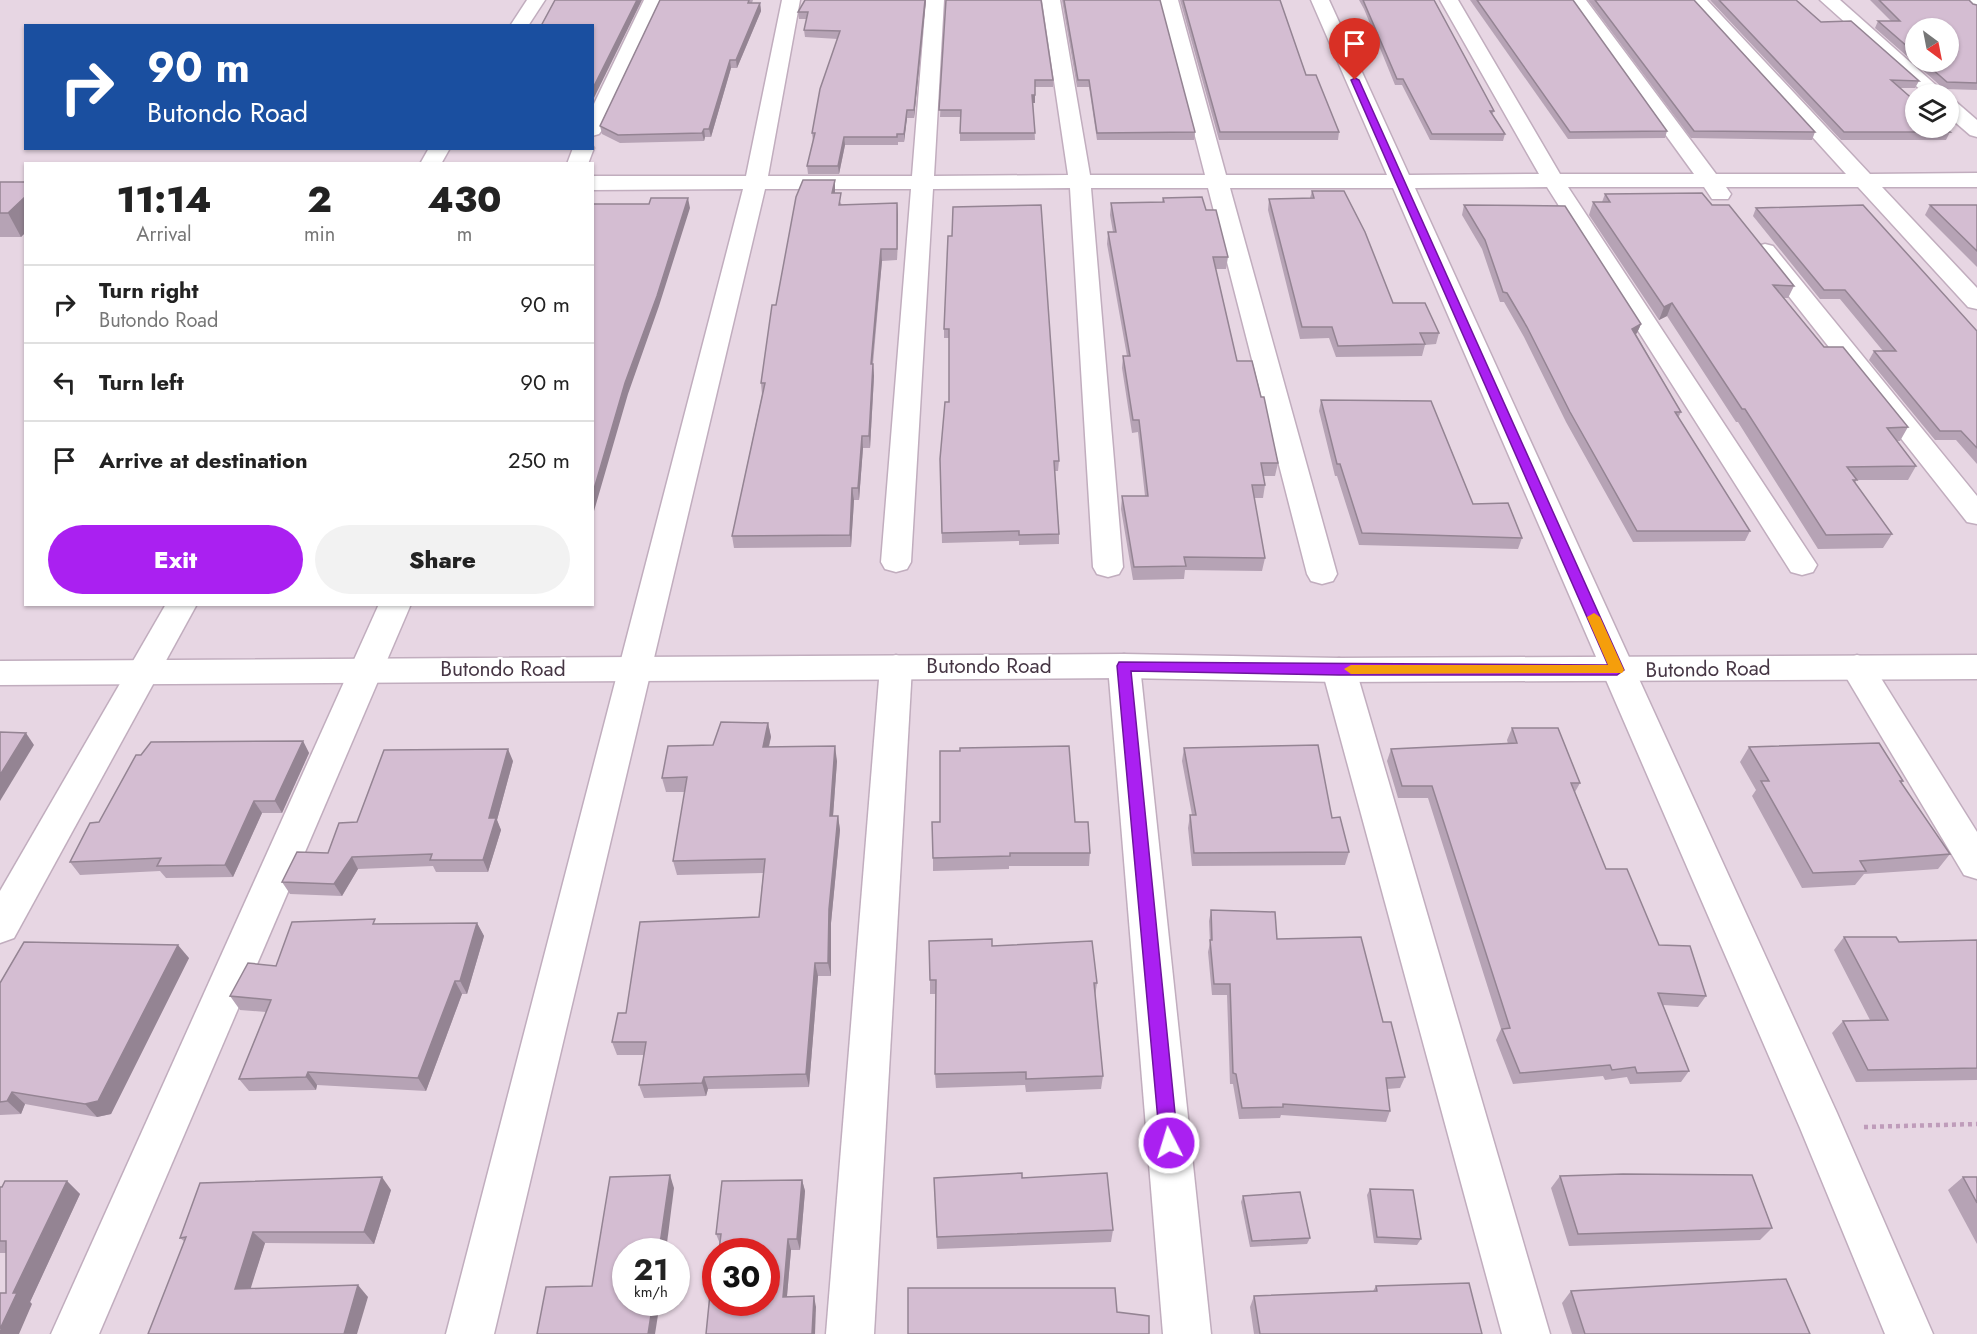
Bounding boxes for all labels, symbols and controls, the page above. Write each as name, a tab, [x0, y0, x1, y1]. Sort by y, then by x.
pin	[1329, 18, 1380, 80]
north arrow	[1905, 18, 1959, 72]
map controls	[1905, 18, 1959, 138]
icon: arrive	[1338, 27, 1371, 60]
text: 90 m	[147, 37, 250, 98]
icon: right	[48, 48, 126, 126]
button: layers	[1905, 84, 1959, 138]
text: Butondo Road	[147, 93, 308, 132]
text: 11:14	[116, 173, 212, 225]
text: 2	[307, 173, 332, 225]
text: 430	[428, 173, 502, 225]
text: Arrival	[136, 220, 192, 249]
text: min	[304, 220, 335, 249]
text: m	[457, 220, 472, 249]
text: Turn right	[99, 274, 199, 306]
icon: right	[48, 288, 81, 321]
text: 90 m	[520, 288, 570, 320]
text: Butondo Road	[99, 306, 218, 335]
icon: left	[48, 366, 81, 399]
text: Turn left	[99, 366, 184, 398]
text: 90 m	[520, 366, 570, 398]
icon: arrive	[48, 444, 81, 477]
text: Arrive at destination	[99, 444, 308, 476]
text: 250 m	[508, 444, 570, 476]
button: Exit	[48, 525, 303, 594]
button: Share	[315, 525, 570, 594]
street label: Butondo Road	[926, 651, 1052, 681]
street label: Butondo Road	[1645, 653, 1771, 685]
street label: Butondo Road	[440, 654, 566, 684]
position arrow	[1137, 1111, 1201, 1175]
speed limit sign: 30	[702, 1238, 780, 1316]
text: 21	[634, 1248, 668, 1291]
text: km/h	[634, 1281, 668, 1303]

